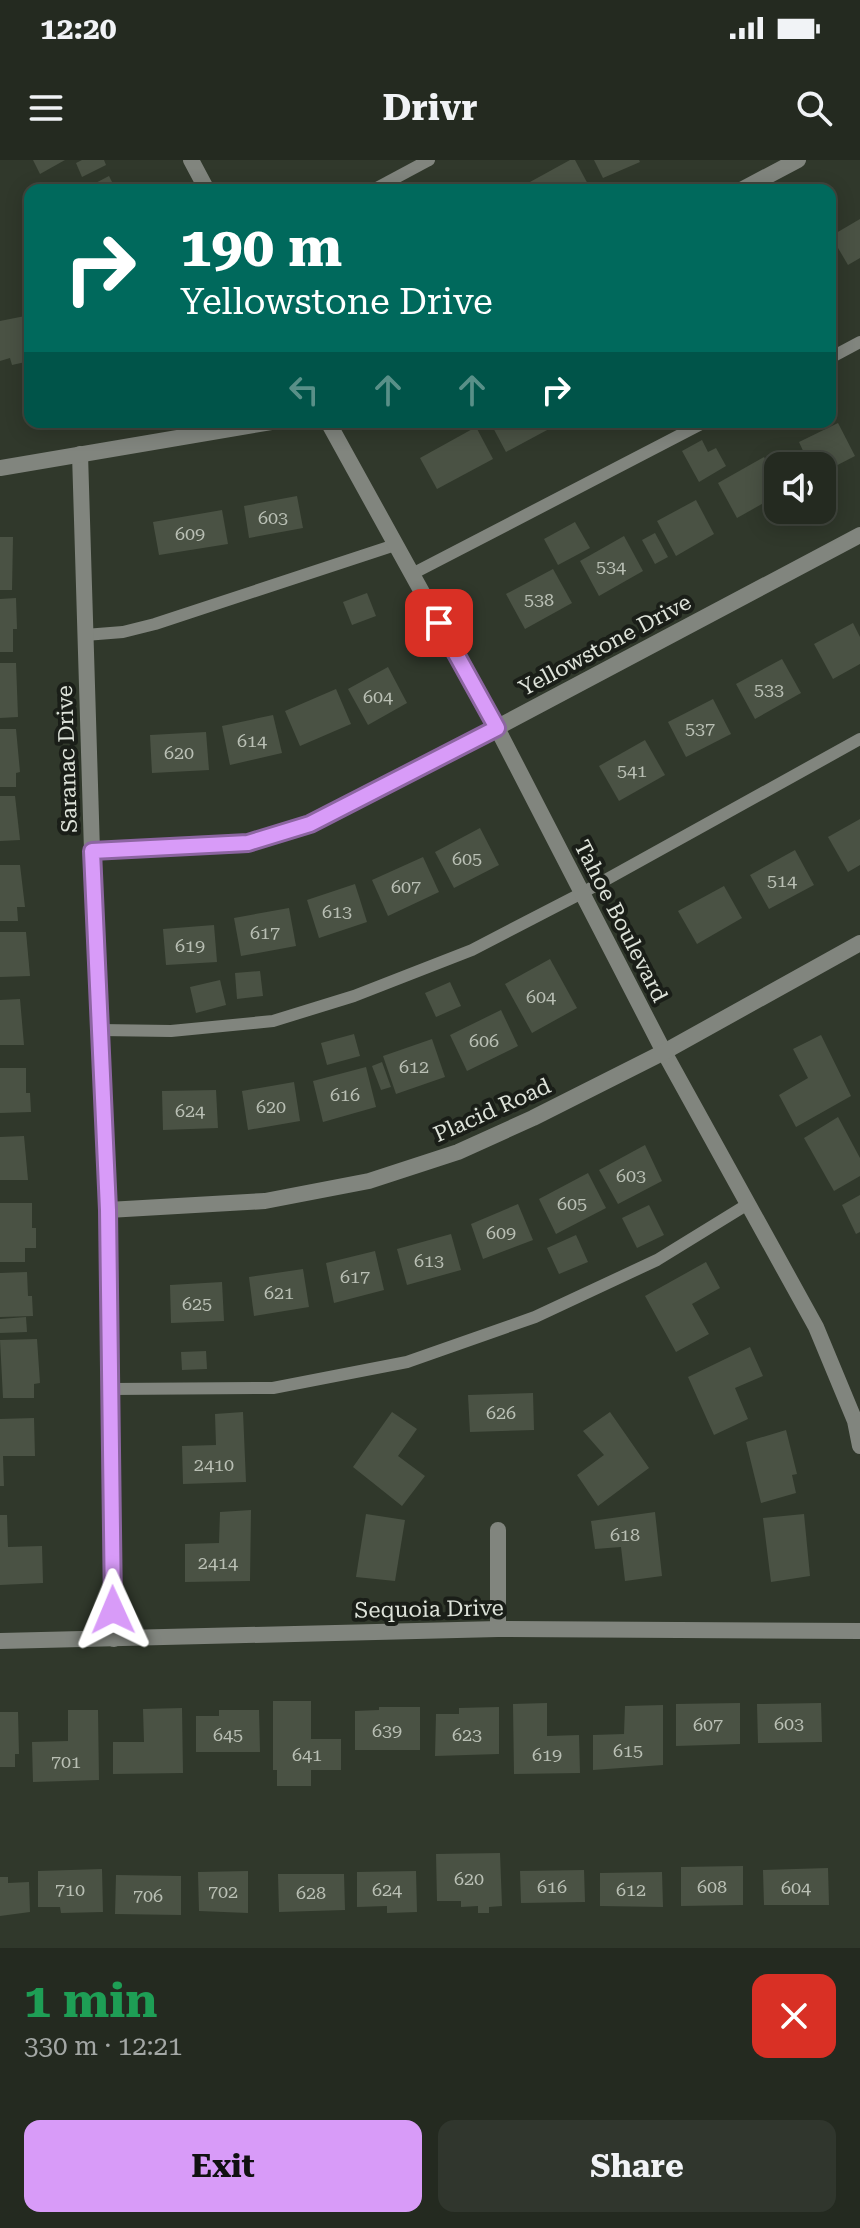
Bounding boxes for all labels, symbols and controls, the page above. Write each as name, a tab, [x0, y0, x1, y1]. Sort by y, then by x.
text: 12:20	[40, 11, 117, 46]
icon: menu	[24, 86, 68, 130]
icon: search	[792, 86, 836, 130]
text: Drivr	[382, 87, 478, 129]
text: 190 m	[180, 214, 342, 280]
icon: right	[48, 216, 152, 320]
text: Yellowstone Drive	[180, 281, 493, 323]
icon: left	[282, 368, 326, 412]
icon: ahead	[366, 368, 410, 412]
icon: ahead	[450, 368, 494, 412]
icon: right	[534, 368, 578, 412]
map controls	[764, 452, 836, 524]
button: sound	[764, 452, 836, 524]
house number: 603	[258, 507, 288, 528]
house number: 609	[175, 523, 205, 544]
house number: 534	[596, 556, 626, 577]
pin	[405, 589, 473, 657]
street label: Yellowstone Drive	[515, 589, 695, 701]
house number: 538	[524, 589, 554, 610]
icon: arrive	[417, 601, 461, 645]
house number: 533	[754, 679, 784, 700]
street label: Saranac Drive	[52, 685, 82, 833]
house number: 604	[363, 686, 393, 707]
house number: 537	[685, 718, 715, 739]
house number: 614	[237, 730, 267, 751]
house number: 620	[164, 742, 194, 763]
house number: 541	[617, 760, 647, 781]
street label: Tahoe Boulevard	[569, 836, 673, 1006]
house number: 605	[452, 848, 482, 869]
house number: 514	[767, 870, 797, 891]
house number: 607	[391, 876, 421, 897]
house number: 613	[322, 901, 352, 922]
house number: 617	[250, 922, 280, 943]
house number: 619	[175, 935, 205, 956]
house number: 604	[526, 986, 556, 1007]
house number: 606	[469, 1030, 499, 1051]
house number: 612	[399, 1056, 429, 1077]
street label: Placid Road	[430, 1073, 554, 1147]
house number: 616	[330, 1084, 360, 1105]
house number: 620	[256, 1096, 286, 1117]
house number: 624	[175, 1100, 205, 1121]
house number: 603	[616, 1165, 646, 1186]
house number: 605	[557, 1193, 587, 1214]
house number: 609	[486, 1222, 516, 1243]
house number: 613	[414, 1250, 444, 1271]
house number: 617	[340, 1266, 370, 1287]
house number: 621	[264, 1282, 294, 1303]
house number: 625	[182, 1293, 212, 1314]
house number: 626	[486, 1402, 516, 1423]
house number: 2410	[194, 1454, 234, 1475]
house number: 618	[610, 1524, 640, 1545]
house number: 2414	[198, 1552, 238, 1573]
position arrow	[71, 1568, 155, 1652]
street label: Sequoia Drive	[354, 1595, 504, 1623]
house number: 603	[774, 1713, 804, 1734]
house number: 607	[693, 1714, 723, 1735]
house number: 639	[372, 1720, 402, 1741]
house number: 645	[213, 1724, 243, 1745]
house number: 623	[452, 1724, 482, 1745]
house number: 615	[613, 1740, 643, 1761]
house number: 641	[292, 1744, 322, 1765]
house number: 619	[532, 1744, 562, 1765]
house number: 701	[51, 1751, 81, 1772]
house number: 620	[454, 1868, 484, 1889]
house number: 616	[537, 1876, 567, 1897]
house number: 608	[697, 1876, 727, 1897]
house number: 604	[781, 1877, 811, 1898]
house number: 710	[55, 1879, 85, 1900]
house number: 624	[372, 1879, 402, 1900]
house number: 612	[616, 1879, 646, 1900]
house number: 702	[208, 1881, 238, 1902]
house number: 628	[296, 1882, 326, 1903]
house number: 706	[133, 1885, 163, 1906]
text: 1 min	[24, 1973, 157, 2029]
button: close	[752, 1974, 836, 2058]
text: 330 m · 12:21	[24, 2031, 183, 2061]
button: Exit	[24, 2120, 422, 2212]
button: Share	[438, 2120, 836, 2212]

